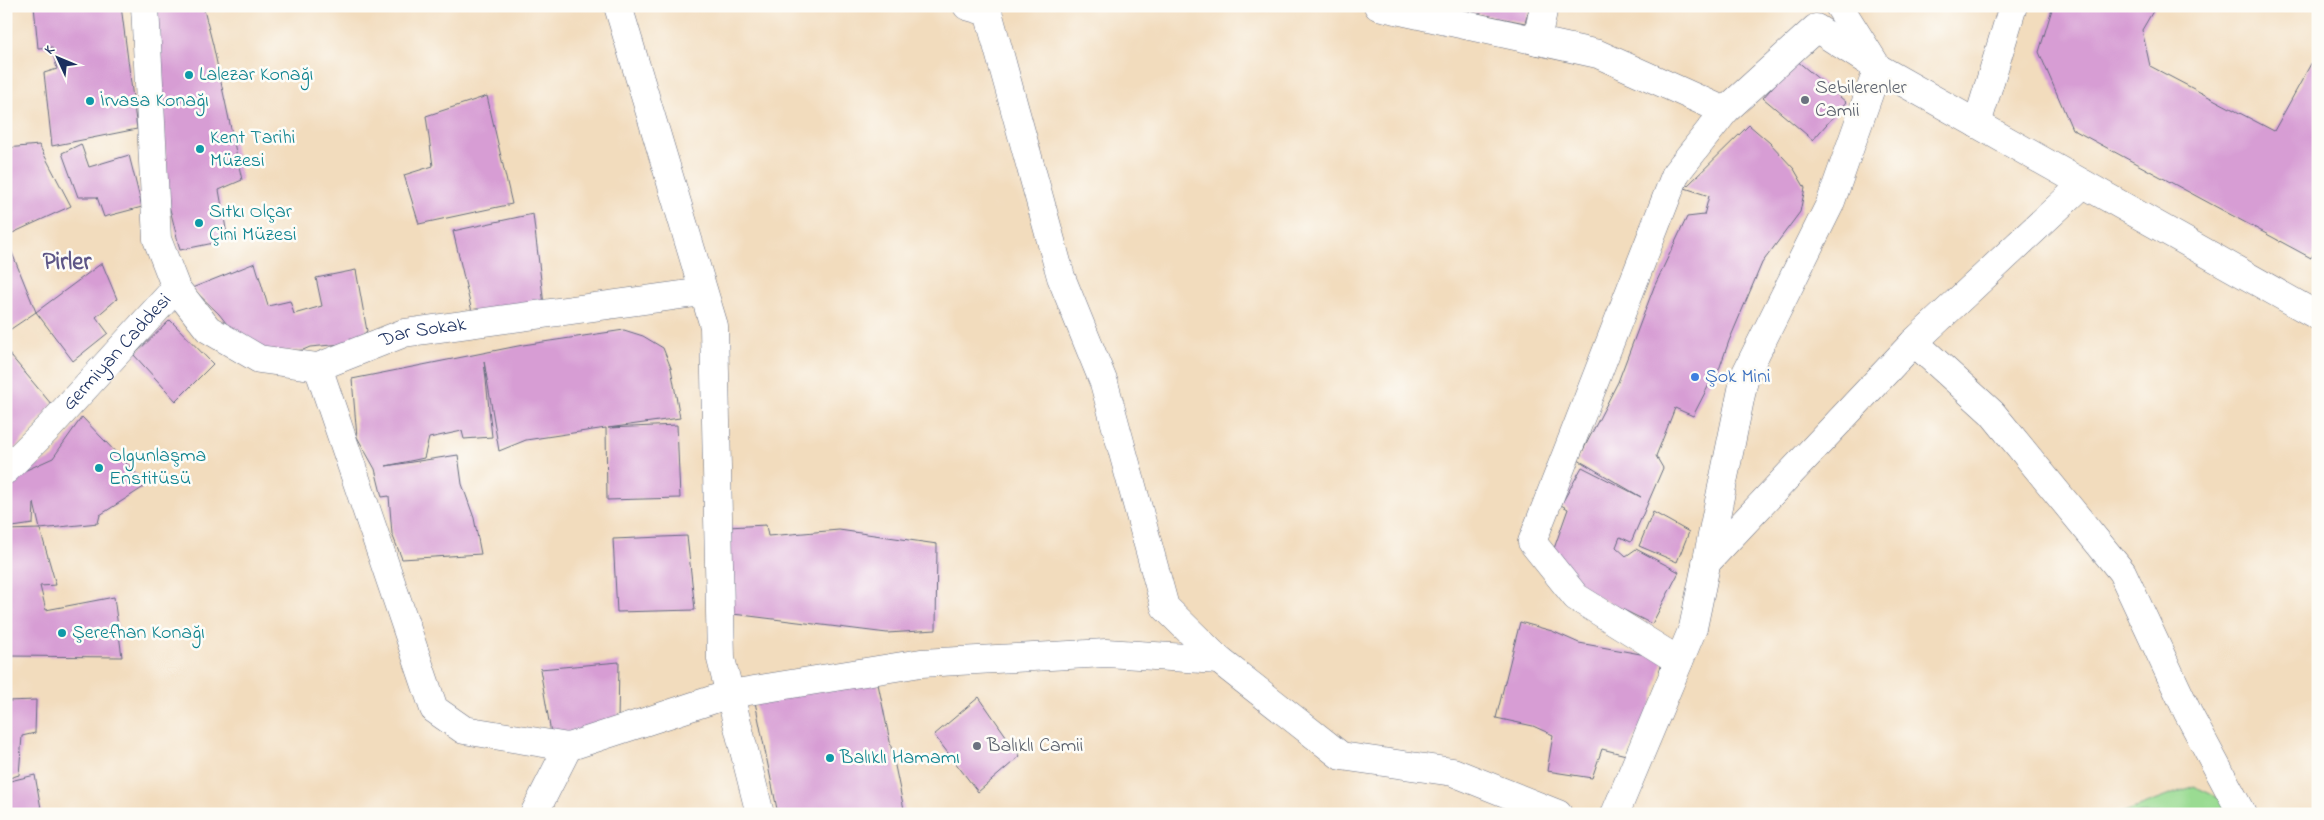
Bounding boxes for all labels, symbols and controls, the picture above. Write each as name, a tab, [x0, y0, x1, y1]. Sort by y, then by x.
north arrow	[32, 32, 82, 82]
text: K	[40, 39, 60, 60]
place label: Lalezar Konağı	[199, 61, 313, 91]
marker: Lalezar Konağı	[183, 69, 195, 81]
place label: Sebilerenler Camii	[1815, 74, 1908, 126]
place label: İrvasa Konağı	[100, 87, 209, 117]
marker: Sebilerenler Camii	[1799, 94, 1811, 106]
marker: İrvasa Konağı	[84, 95, 96, 107]
place label: Kent Tarihi Müzesi	[210, 124, 295, 176]
marker: Kent Tarihi Müzesi	[194, 143, 206, 155]
place label: Sıtkı Olçar Çini Müzesi	[209, 198, 297, 250]
marker: Sıtkı Olçar Çini Müzesi	[193, 217, 205, 229]
district label: Pirler	[43, 245, 92, 281]
street label: Germiyan Caddesi	[56, 287, 179, 418]
street label: Dar Sokak	[374, 310, 468, 356]
place label: Şok Mini	[1705, 363, 1771, 392]
marker: Şok Mini	[1689, 371, 1701, 383]
place label: Olgunlaşma Enstitüsü	[109, 442, 206, 494]
marker: Olgunlaşma Enstitüsü	[93, 462, 105, 474]
place label: Şerefhan Konağı	[72, 619, 205, 649]
marker: Şerefhan Konağı	[56, 627, 68, 639]
place label: Balıklı Camii	[986, 732, 1083, 761]
marker: Balıklı Camii	[971, 740, 983, 752]
place label: Balıklı Hamamı	[839, 744, 960, 773]
marker: Balıklı Hamamı	[824, 752, 836, 764]

